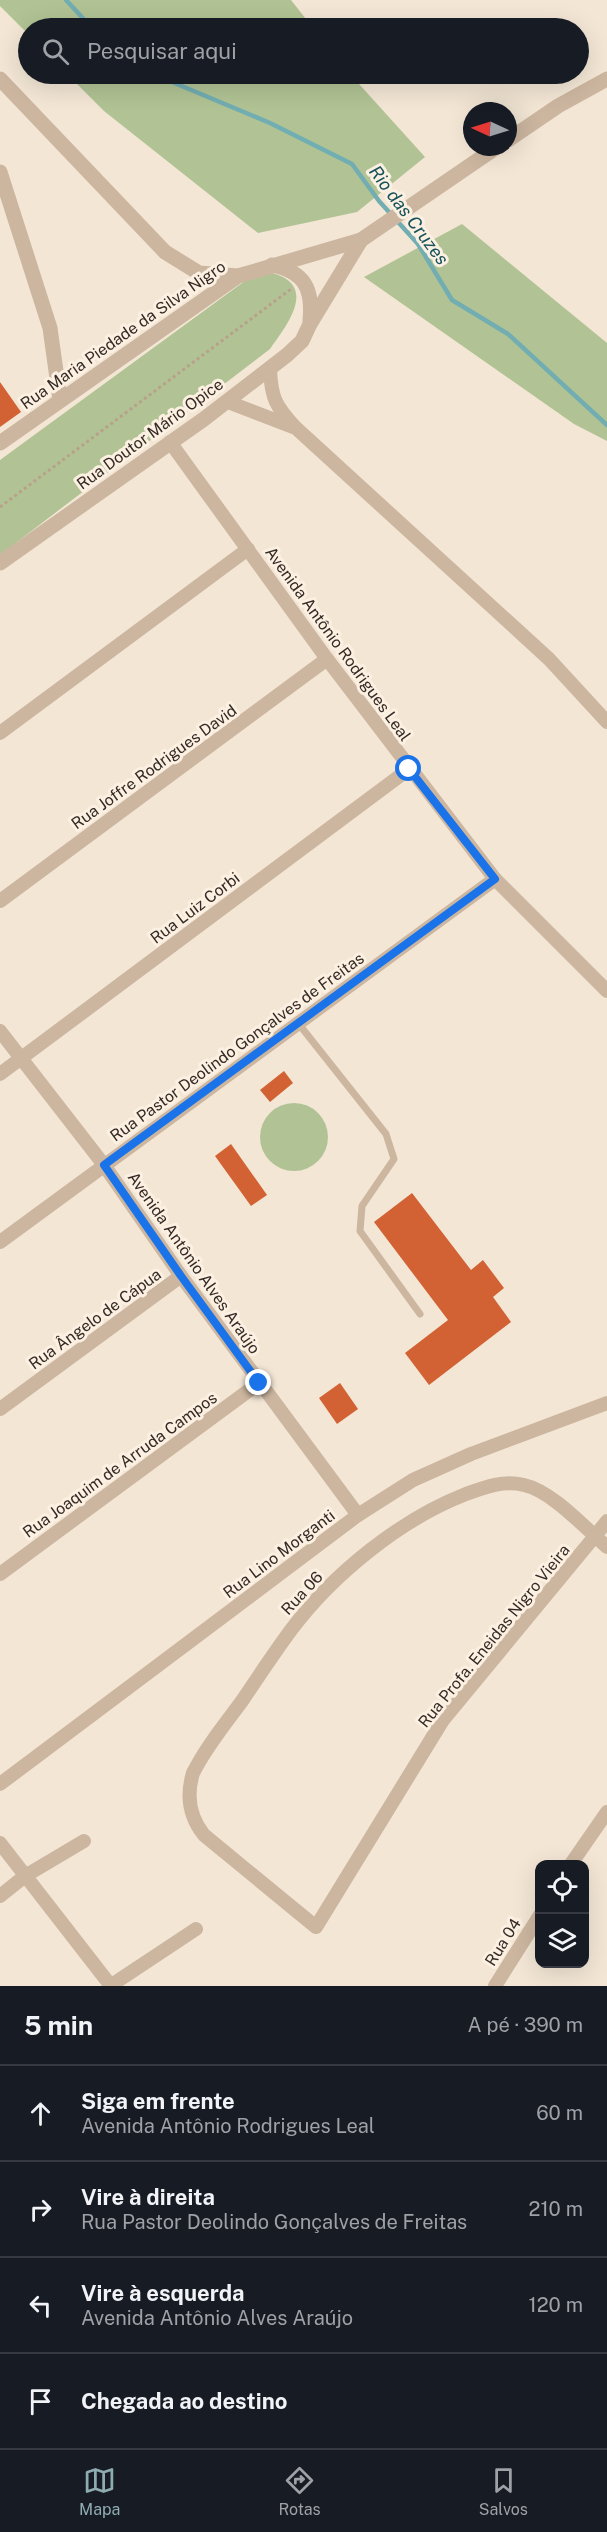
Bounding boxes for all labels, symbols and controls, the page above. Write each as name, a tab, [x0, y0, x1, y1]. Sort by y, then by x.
search box	[18, 18, 589, 84]
icon: search	[39, 35, 72, 68]
text: Pesquisar aqui	[87, 38, 237, 64]
north arrow	[463, 102, 517, 156]
water label: Rio das Cruzes	[365, 161, 453, 269]
street label: Rua Maria Piedade da Silva Nigro	[17, 257, 229, 413]
street label: Rua Doutor Mário Opice	[73, 375, 227, 493]
street label: Avenida Antônio Rodrigues Leal	[261, 543, 415, 745]
street label: Rua Joffre Rodrigues David	[68, 701, 240, 833]
route start	[395, 755, 421, 781]
street label: Rua Luiz Corbi	[147, 868, 243, 948]
street label: Rua Pastor Deolindo Gonçalves de Freitas	[106, 949, 368, 1145]
street label: Avenida Antônio Alves Araújo	[124, 1168, 264, 1358]
street label: Rua Ângelo de Cápua	[25, 1264, 165, 1373]
route end	[245, 1369, 271, 1395]
street label: Rua Joaquim de Arruda Campos	[19, 1388, 221, 1542]
street label: Rua Lino Morganti	[219, 1506, 339, 1602]
street label: Rua Profa. Eneidas Nigro Vieira	[414, 1541, 574, 1731]
street label: Rua 06	[277, 1567, 327, 1619]
map controls	[535, 1860, 589, 1968]
button: locate	[535, 1860, 589, 1914]
button: layers	[535, 1914, 589, 1968]
street label: Rua 04	[481, 1915, 525, 1969]
text: 5 min	[24, 2010, 93, 2041]
text: A pé · 390 m	[467, 2013, 583, 2037]
text: Siga em frente	[81, 2088, 235, 2114]
icon: ahead	[24, 2097, 57, 2130]
text: 60 m	[536, 2101, 583, 2125]
text: Avenida Antônio Rodrigues Leal	[81, 2114, 375, 2138]
text: Vire à direita	[81, 2184, 215, 2210]
icon: right	[24, 2193, 57, 2226]
text: 210 m	[529, 2197, 583, 2221]
text: Rua Pastor Deolindo Gonçalves de Freitas	[81, 2210, 467, 2234]
text: Vire à esquerda	[81, 2280, 245, 2306]
icon: left	[24, 2289, 57, 2322]
text: 120 m	[529, 2293, 583, 2317]
text: Avenida Antônio Alves Araújo	[81, 2306, 353, 2330]
icon: arrive	[24, 2385, 57, 2418]
text: Chegada ao destino	[81, 2388, 287, 2414]
tab: Mapa	[79, 2464, 120, 2519]
tab: Rotas	[278, 2464, 321, 2519]
tab: Salvos	[479, 2464, 528, 2519]

